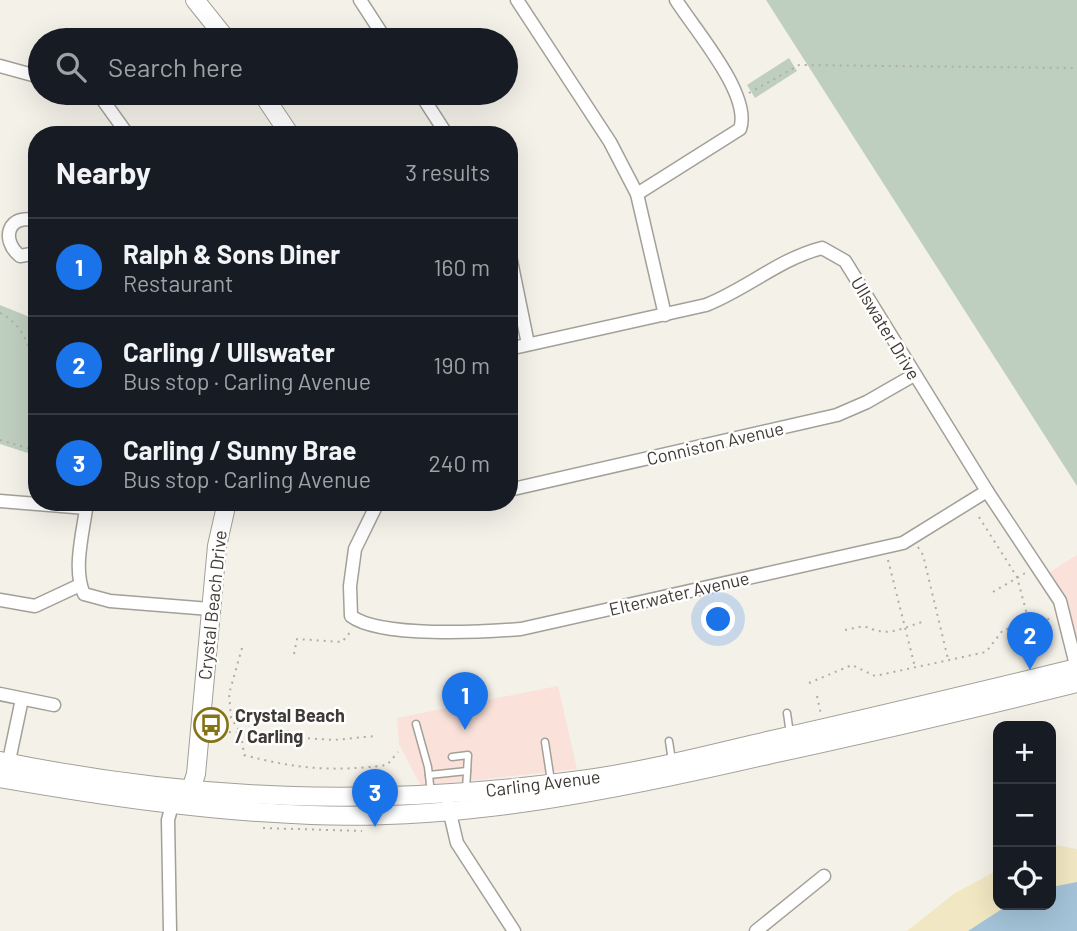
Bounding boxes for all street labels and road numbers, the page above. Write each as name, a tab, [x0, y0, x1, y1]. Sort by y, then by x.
street label: Ullswater Drive	[847, 273, 925, 383]
street label: Conniston Avenue	[644, 417, 786, 469]
street label: Crystal Beach Drive	[193, 529, 231, 681]
street label: Elterwater Avenue	[607, 566, 751, 620]
street label: Carling Avenue	[484, 765, 602, 801]

